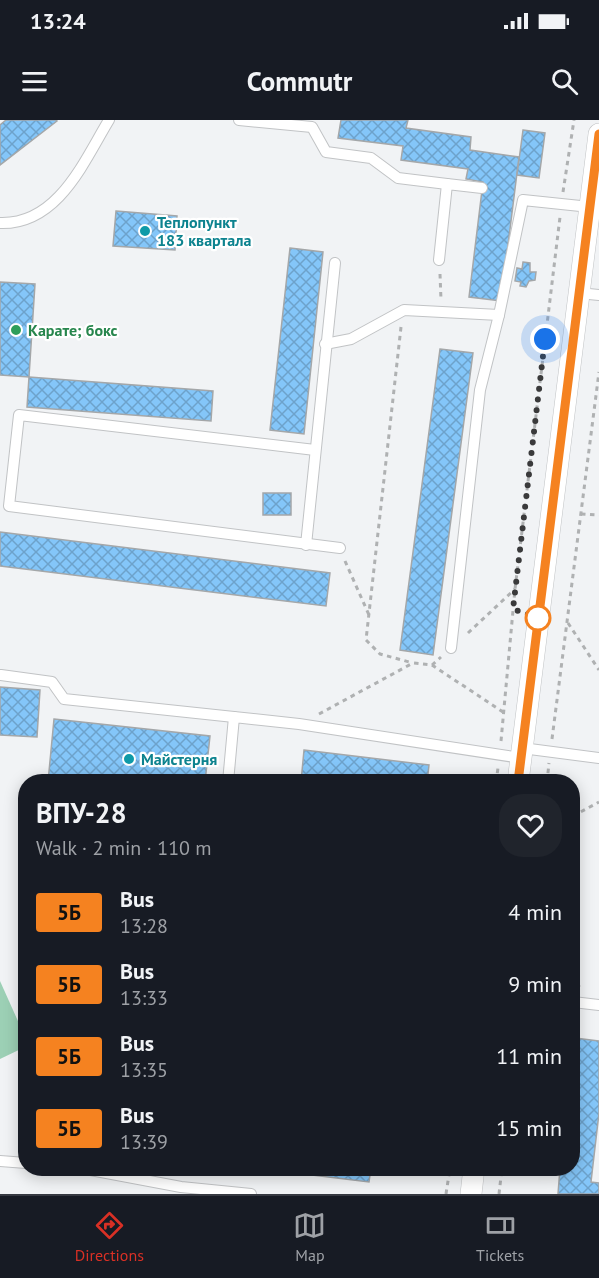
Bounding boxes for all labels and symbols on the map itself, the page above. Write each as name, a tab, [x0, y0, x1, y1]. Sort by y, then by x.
place label: Теплопункт 183 квартала	[157, 212, 251, 250]
marker: Теплопункт 183 квартала	[138, 224, 152, 238]
place label: Карате; бокс	[28, 320, 118, 340]
marker: Карате; бокс	[9, 323, 23, 337]
your location	[530, 324, 560, 354]
unlabelled marker	[525, 605, 551, 631]
place label: Майстерня	[141, 749, 217, 769]
marker: Майстерня	[122, 752, 136, 766]

